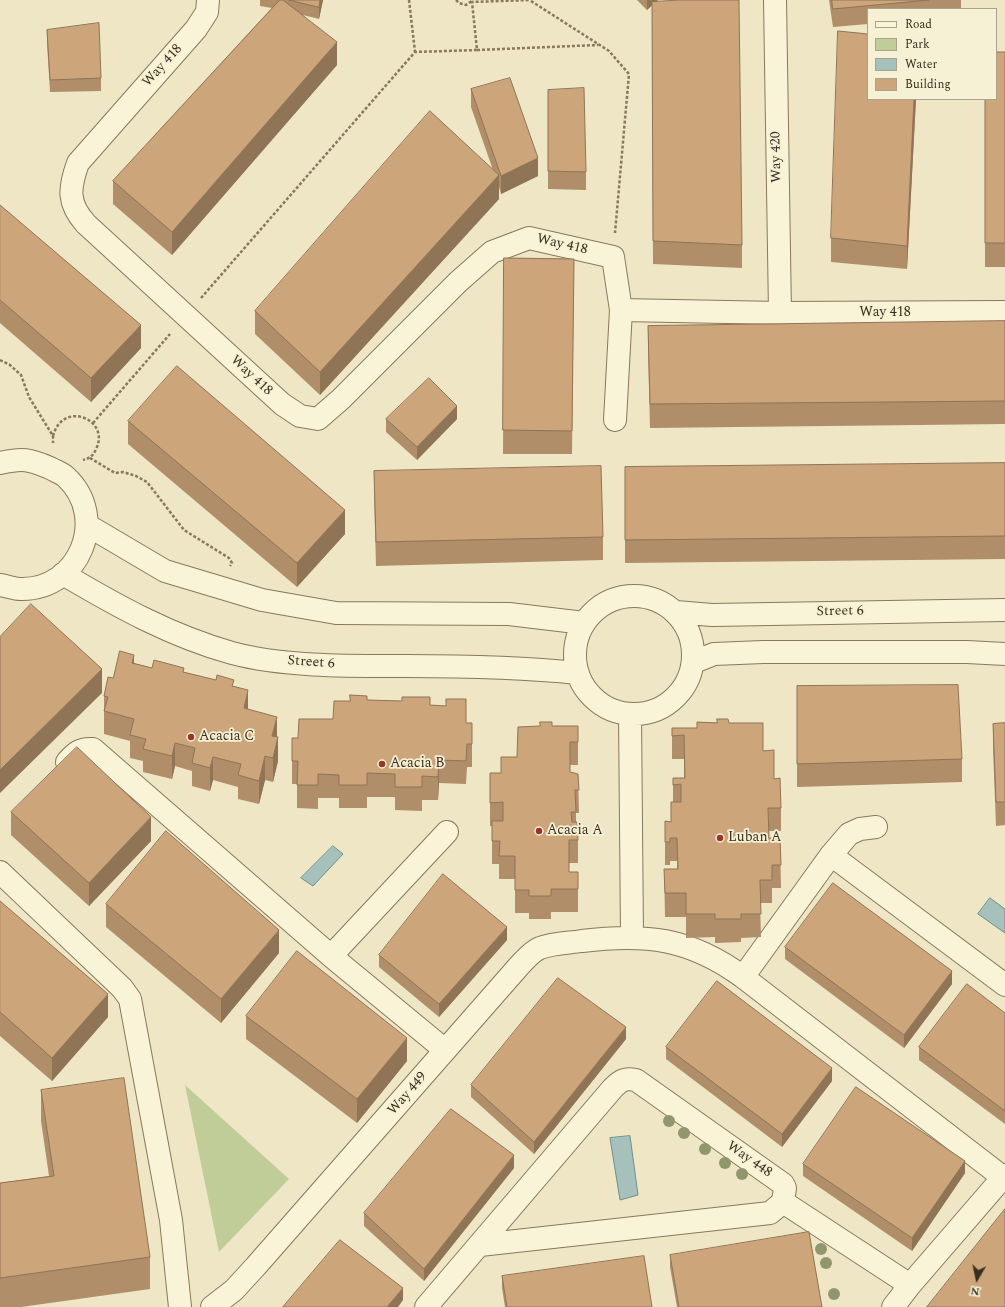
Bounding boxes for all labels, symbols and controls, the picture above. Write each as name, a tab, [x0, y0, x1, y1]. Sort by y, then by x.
legend	[867, 8, 997, 100]
text: Road	[905, 15, 932, 34]
text: Park	[905, 35, 930, 54]
street label: Way 418	[140, 41, 186, 91]
text: Water	[905, 55, 937, 74]
text: Building	[905, 75, 951, 94]
street label: Way 420	[768, 131, 786, 183]
street label: Way 418	[535, 231, 589, 259]
street label: Way 418	[859, 305, 911, 321]
street label: Way 418	[226, 352, 276, 400]
street label: Street 6	[816, 603, 864, 621]
street label: Street 6	[287, 653, 335, 673]
place label: Acacia C	[199, 729, 254, 745]
marker: Acacia C	[186, 732, 196, 742]
place label: Acacia B	[390, 756, 444, 772]
marker: Acacia B	[377, 759, 387, 769]
place label: Acacia A	[547, 823, 603, 839]
marker: Acacia A	[534, 826, 544, 836]
place label: Luban A	[728, 830, 782, 846]
marker: Luban A	[715, 833, 725, 843]
street label: Way 449	[385, 1069, 431, 1119]
street label: Way 448	[723, 1138, 775, 1182]
north arrow	[957, 1259, 997, 1299]
text: N	[969, 1282, 981, 1300]

